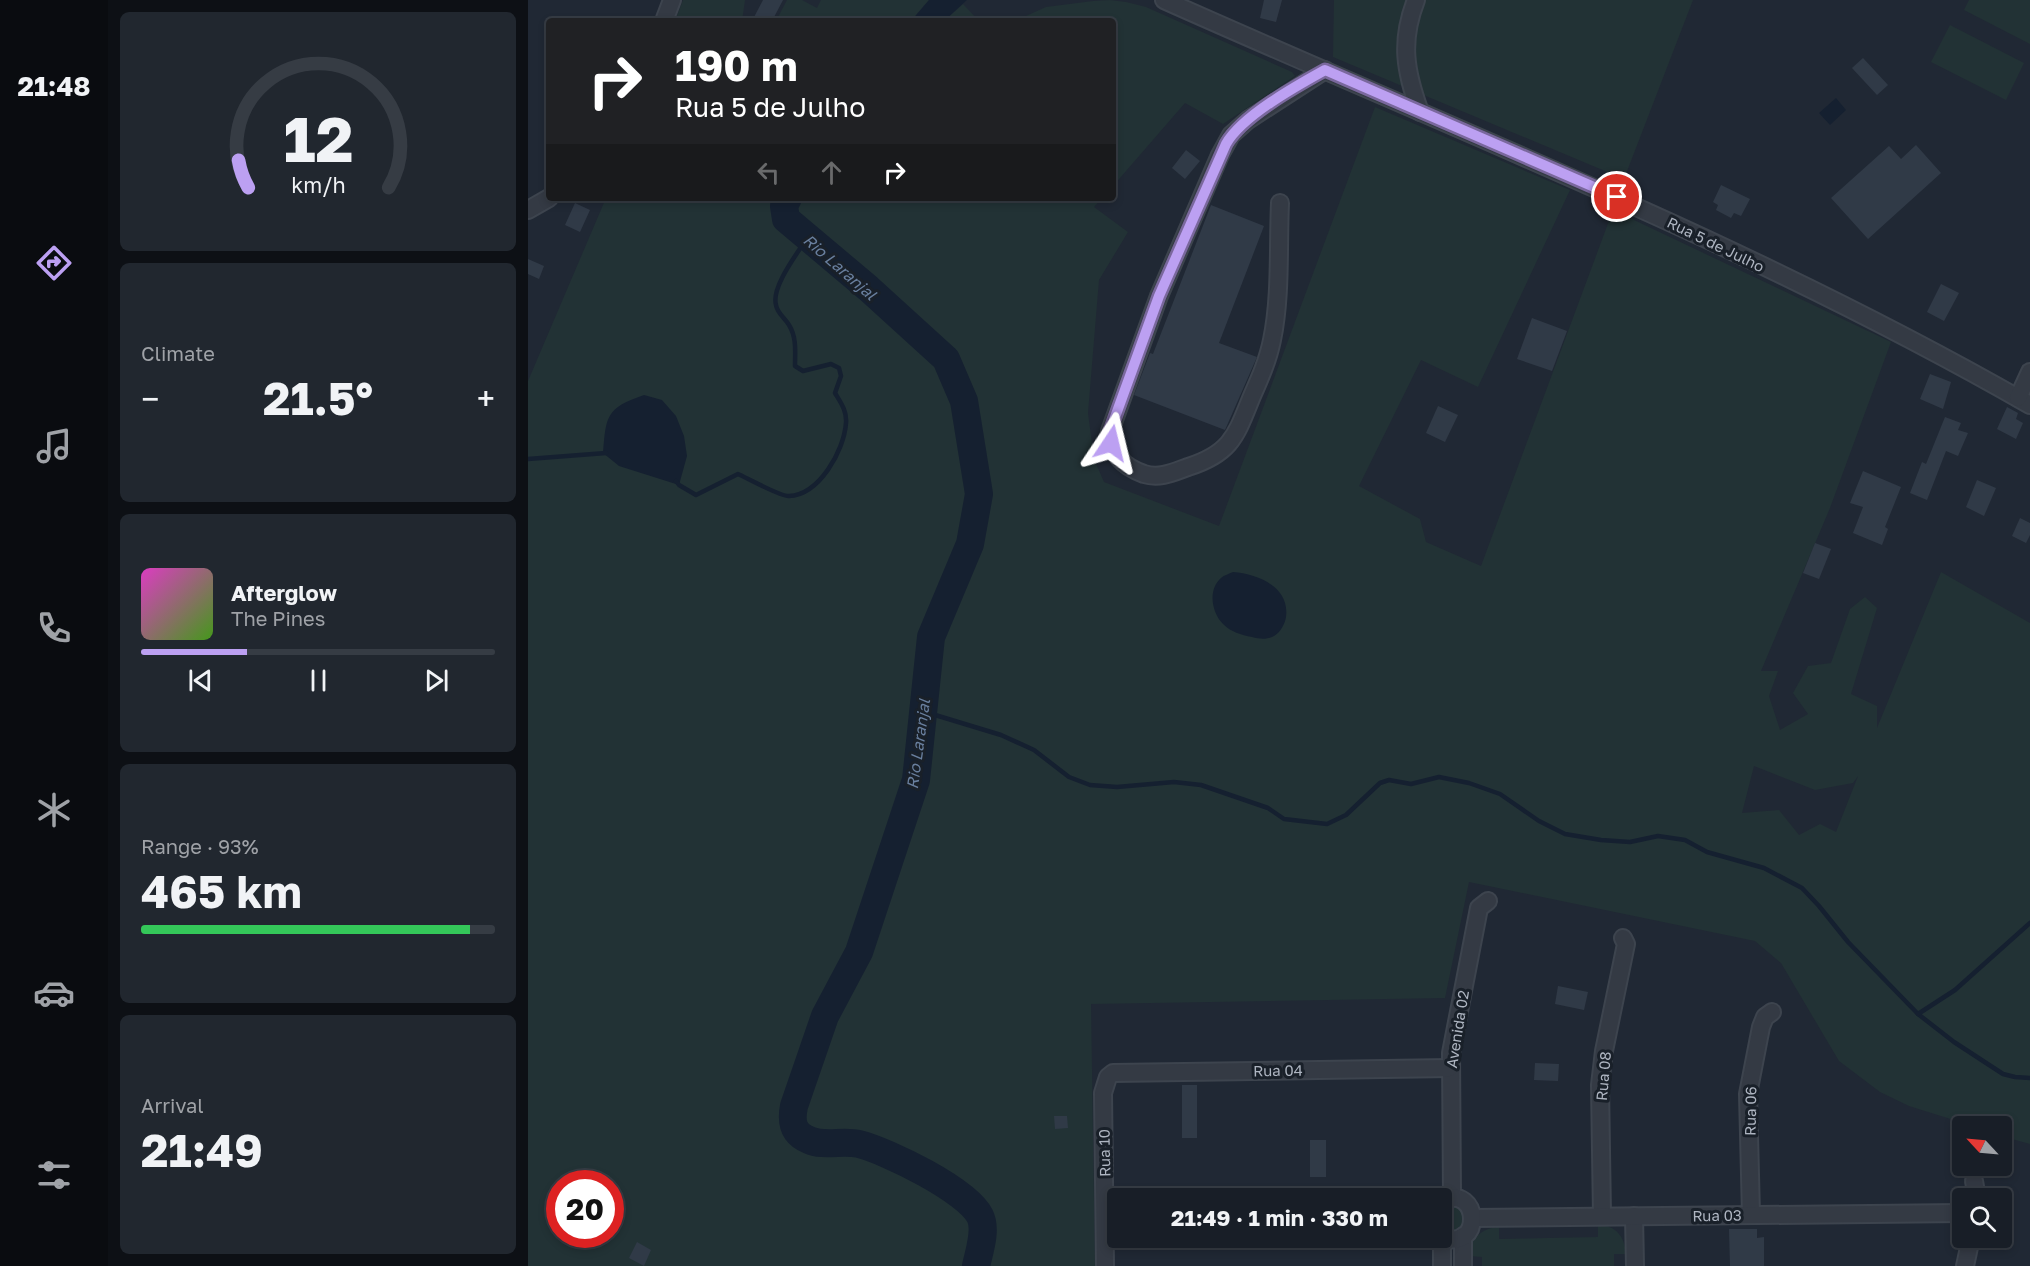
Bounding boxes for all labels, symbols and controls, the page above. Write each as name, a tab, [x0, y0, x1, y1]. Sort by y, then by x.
text: 190 m	[675, 40, 798, 90]
icon: right	[576, 42, 654, 120]
text: 21:48	[17, 70, 91, 102]
text: Rua 5 de Julho	[675, 91, 865, 123]
text: 12	[283, 102, 353, 177]
icon: left	[752, 156, 785, 189]
icon: ahead	[815, 156, 848, 189]
icon: right	[878, 156, 911, 189]
pin	[1591, 171, 1642, 222]
text: km/h	[291, 173, 345, 199]
icon: arrive	[1600, 180, 1633, 213]
street label: Rua 5 de Julho	[1665, 213, 1767, 275]
water label: Rio Laranjal	[799, 230, 881, 305]
icon: directions	[33, 242, 75, 284]
text: Climate	[141, 341, 215, 365]
text: 21.5°	[263, 371, 373, 425]
text: −	[141, 379, 159, 418]
text: +	[477, 379, 495, 418]
position arrow	[1079, 411, 1143, 475]
icon: music	[33, 425, 75, 467]
text: Afterglow	[231, 579, 337, 606]
text: The Pines	[231, 606, 325, 630]
icon: phone	[33, 607, 75, 649]
icon: previous	[184, 664, 217, 697]
icon: pause	[302, 664, 335, 697]
icon: next	[420, 664, 453, 697]
water label: Rio Laranjal	[902, 697, 934, 790]
icon: climate	[33, 789, 75, 831]
text: Range · 93%	[141, 834, 259, 858]
text: 465 km	[141, 864, 302, 918]
icon: car	[33, 972, 75, 1014]
street label: Avenida 02	[1442, 989, 1472, 1069]
street label: Rua 08	[1592, 1050, 1614, 1102]
street label: Rua 04	[1253, 1061, 1303, 1079]
street label: Rua 06	[1741, 1086, 1759, 1136]
text: Arrival	[141, 1093, 204, 1117]
north arrow	[1952, 1116, 2012, 1176]
map controls	[1952, 1116, 2012, 1248]
text: 21:49	[141, 1123, 263, 1177]
street label: Rua 10	[1095, 1129, 1113, 1177]
icon: filters	[33, 1154, 75, 1196]
speed limit sign: 20	[546, 1170, 624, 1248]
button: search	[1952, 1188, 2012, 1248]
text: 21:49 · 1 min · 330 m	[1171, 1204, 1388, 1231]
street label: Rua 03	[1692, 1206, 1742, 1224]

